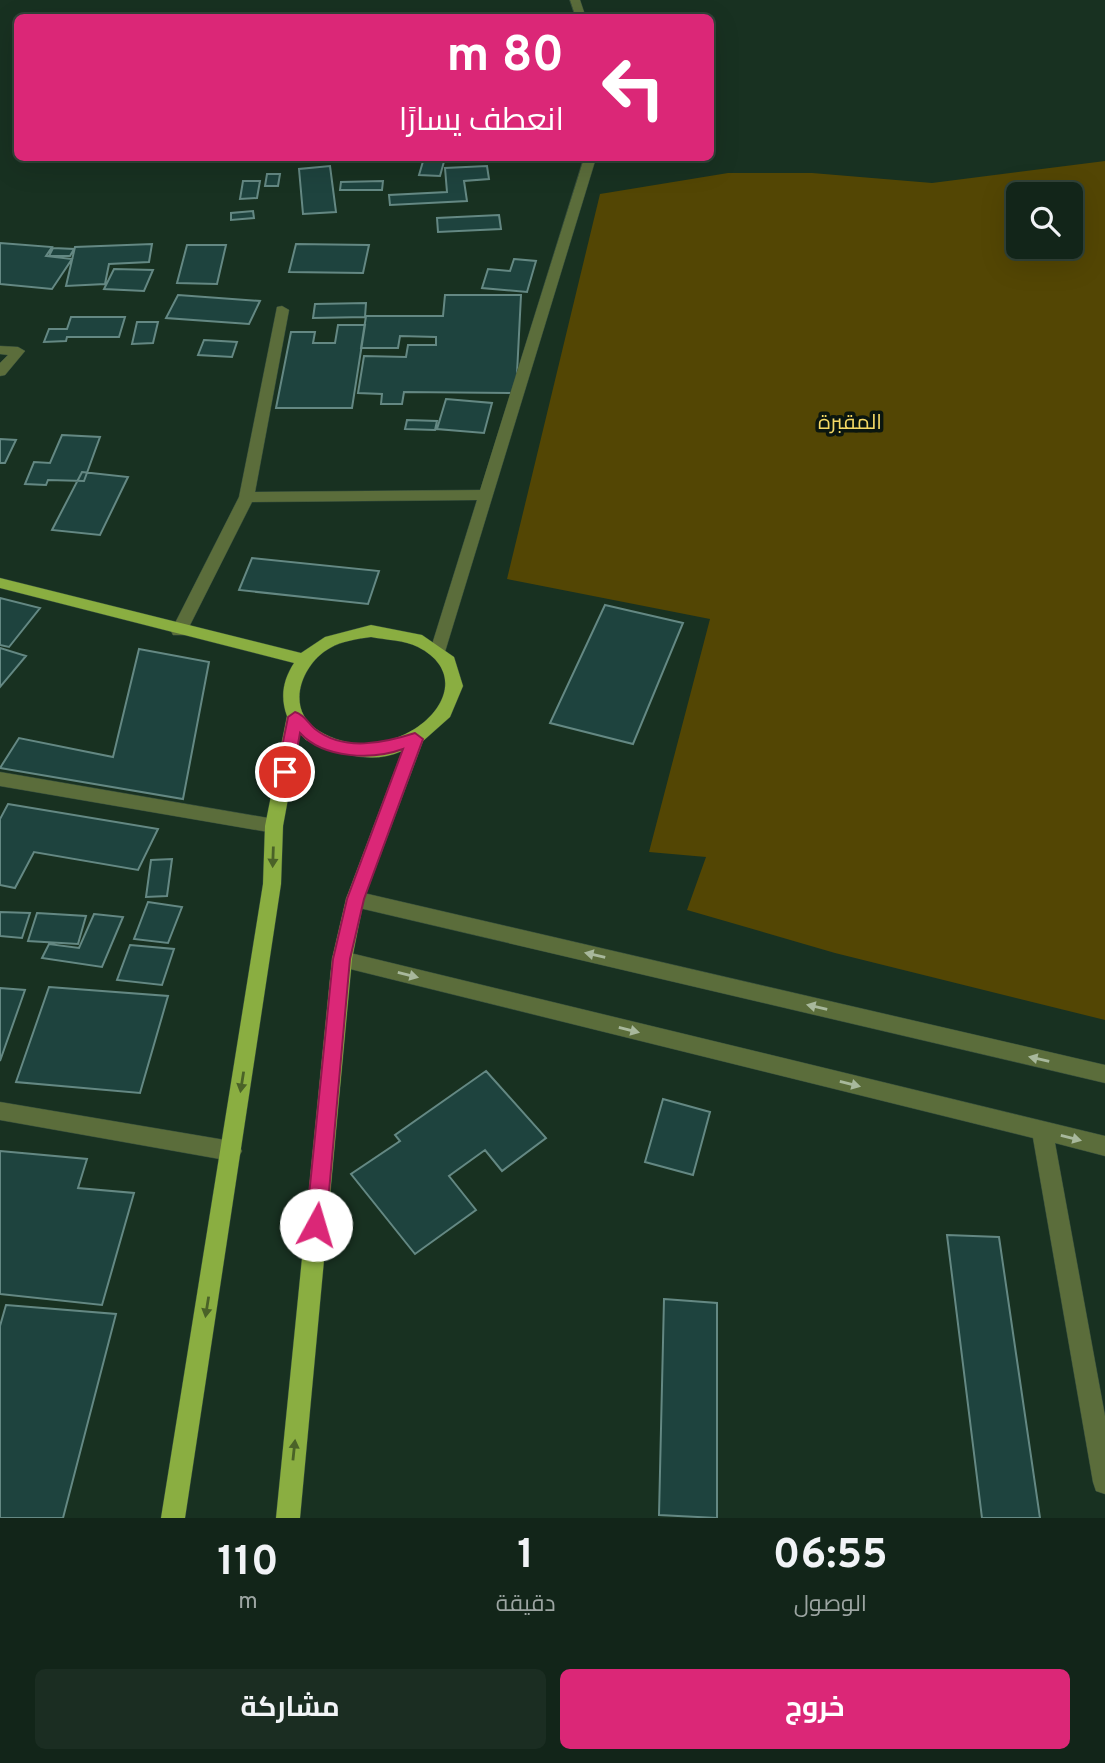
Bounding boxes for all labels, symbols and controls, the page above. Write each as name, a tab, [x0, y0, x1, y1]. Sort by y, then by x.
text: 80 m	[447, 27, 564, 89]
icon: left	[588, 42, 679, 133]
text: انعطف يسارًا	[399, 102, 564, 142]
map controls	[1006, 182, 1083, 259]
button: search	[1006, 182, 1083, 259]
park label: المقبرة	[818, 410, 882, 437]
pin	[255, 742, 315, 802]
icon: arrive	[266, 753, 304, 791]
one-way arrow	[268, 846, 279, 868]
one-way arrow	[584, 950, 606, 961]
one-way arrow	[397, 970, 419, 981]
one-way arrow	[806, 1001, 828, 1012]
one-way arrow	[618, 1025, 640, 1036]
one-way arrow	[1027, 1053, 1049, 1064]
one-way arrow	[236, 1071, 247, 1093]
one-way arrow	[839, 1079, 861, 1090]
one-way arrow	[1060, 1133, 1082, 1144]
position arrow	[279, 1188, 353, 1262]
one-way arrow	[201, 1296, 212, 1318]
one-way arrow	[289, 1439, 300, 1461]
text: 1	[517, 1530, 534, 1583]
text: 06:55	[773, 1530, 888, 1583]
text: 110	[217, 1537, 279, 1590]
text: m	[238, 1588, 258, 1617]
text: دقيقة	[496, 1591, 556, 1620]
text: الوصول	[794, 1591, 867, 1620]
button: مشاركة	[35, 1669, 546, 1749]
button: خروج	[560, 1669, 1070, 1749]

